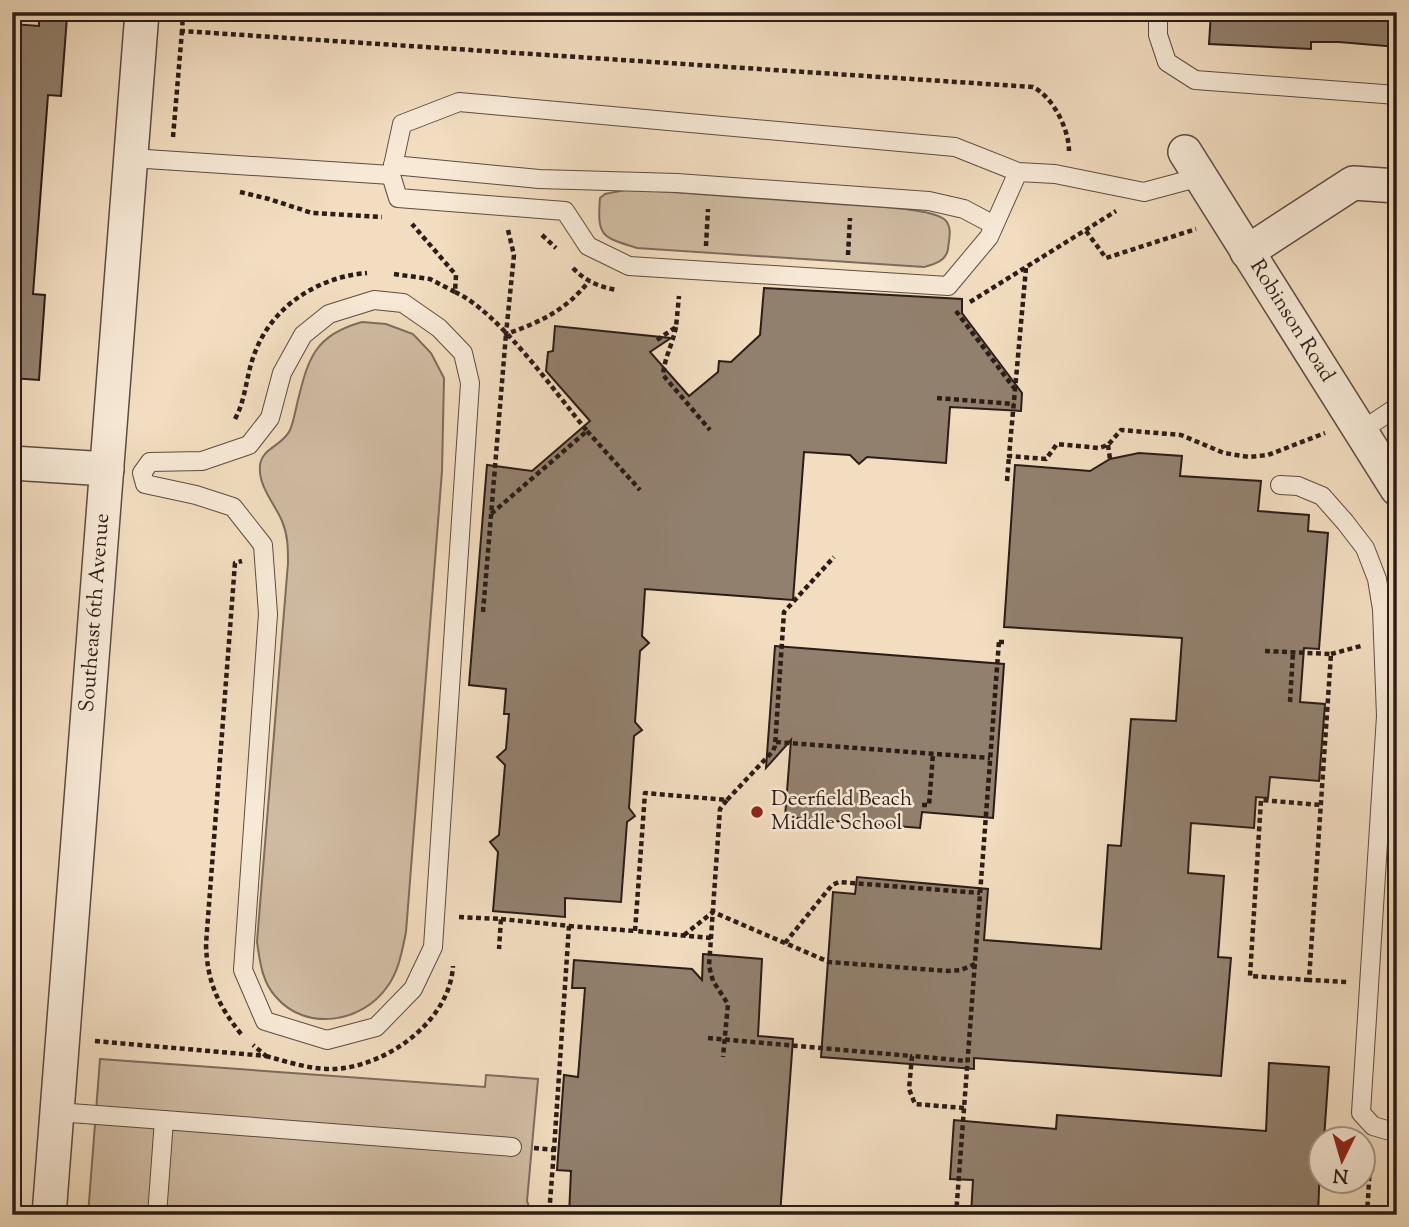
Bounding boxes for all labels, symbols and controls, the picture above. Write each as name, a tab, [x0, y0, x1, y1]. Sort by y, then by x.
street label: Robinson Road	[1242, 254, 1341, 388]
street label: Southeast 6th Avenue	[73, 512, 118, 713]
place label: Deerfield Beach Middle School	[771, 785, 912, 839]
marker: Deerfield Beach Middle School	[749, 804, 765, 820]
north arrow	[1308, 1126, 1378, 1196]
text: N	[1332, 1160, 1349, 1189]

